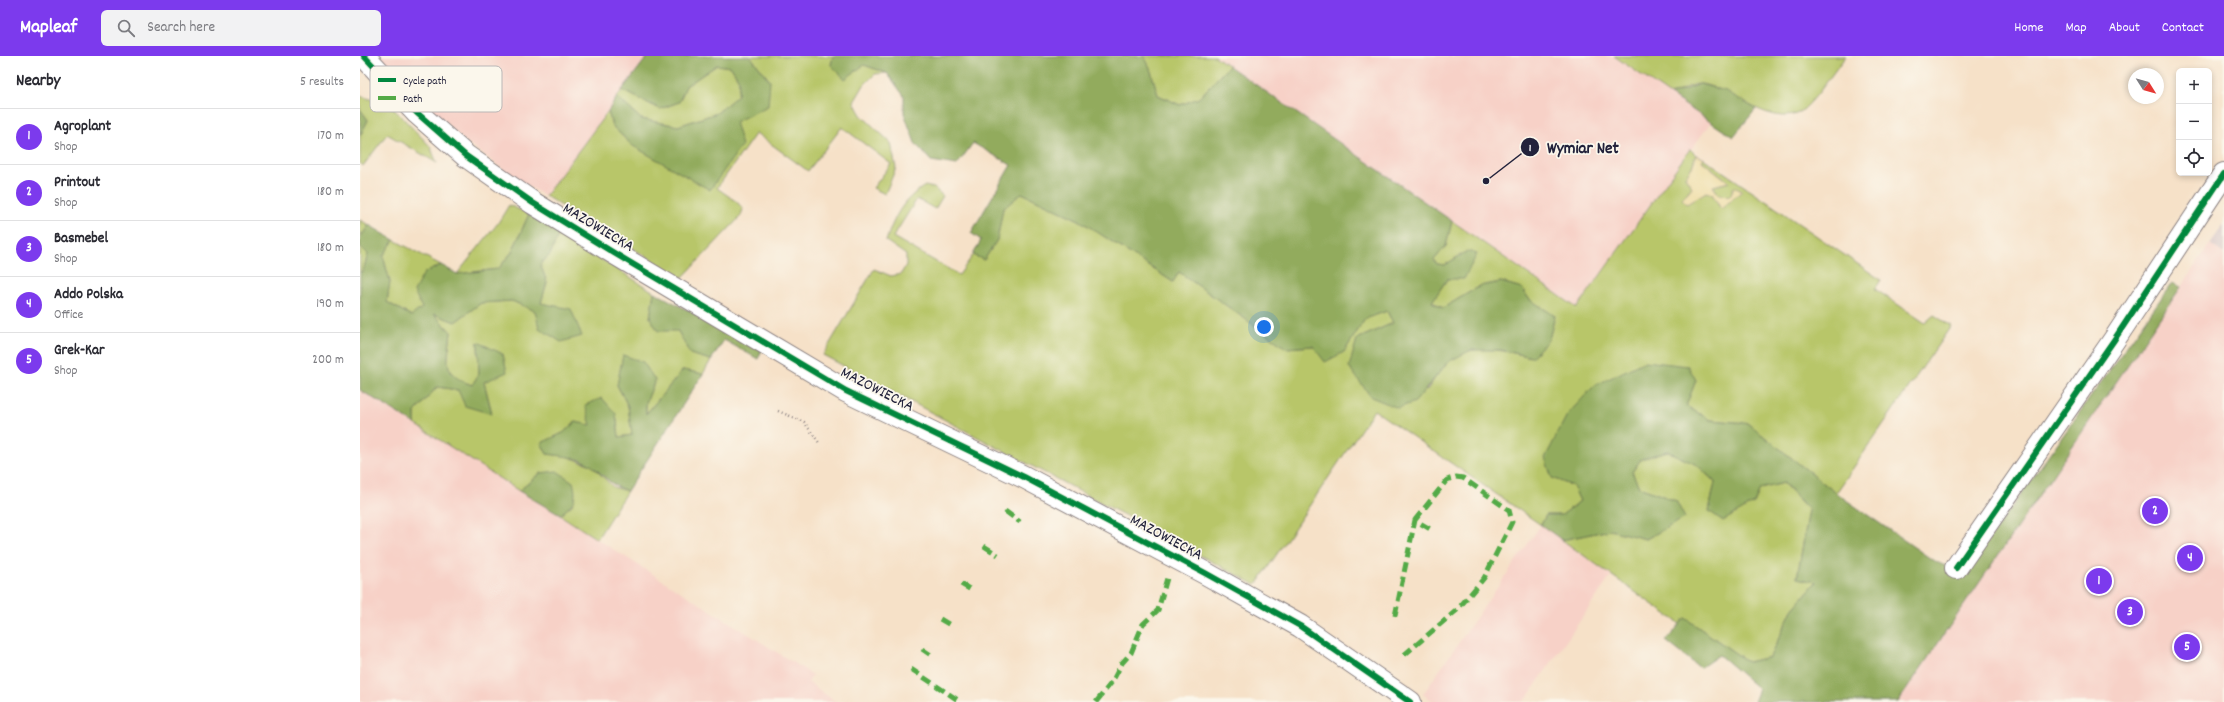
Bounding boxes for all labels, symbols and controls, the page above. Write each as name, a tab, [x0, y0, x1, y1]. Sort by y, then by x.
search box	[101, 10, 381, 46]
text: Mapleaf	[20, 15, 77, 42]
icon: search	[115, 17, 137, 39]
text: Search here	[147, 17, 215, 39]
text: Home	[2014, 18, 2043, 38]
text: Map	[2065, 18, 2087, 38]
text: About	[2109, 18, 2140, 38]
text: Contact	[2162, 18, 2204, 38]
legend	[370, 66, 502, 112]
north arrow	[2128, 68, 2164, 104]
map controls	[2176, 68, 2212, 176]
button: +	[2176, 68, 2212, 104]
text: Nearby	[16, 70, 60, 94]
text: 5 results	[300, 73, 344, 92]
text: Cycle path	[403, 74, 447, 90]
text: Path	[403, 92, 422, 108]
button: −	[2176, 104, 2212, 140]
text: Agroplant	[54, 116, 111, 138]
text: 1	[28, 127, 30, 146]
text: 170 m	[317, 127, 344, 146]
callout: Wymiar Net	[1520, 133, 1627, 162]
text: Shop	[54, 138, 77, 157]
text: Wymiar Net	[1547, 138, 1620, 162]
text: 1	[1529, 140, 1532, 157]
button: locate	[2176, 140, 2212, 176]
text: Printout	[54, 172, 100, 194]
text: 2	[26, 183, 32, 202]
text: 180 m	[317, 183, 344, 202]
text: Shop	[54, 194, 77, 213]
street label: MAZOWIECKA	[558, 198, 638, 259]
text: Basmebel	[54, 228, 108, 250]
text: 3	[26, 239, 32, 258]
text: 180 m	[317, 239, 344, 258]
text: Shop	[54, 250, 77, 269]
text: Addo Polska	[54, 284, 123, 306]
text: 4	[26, 295, 32, 314]
text: 190 m	[316, 295, 344, 314]
text: Office	[54, 306, 83, 325]
your location	[1254, 317, 1274, 337]
text: Grek-Kar	[54, 340, 105, 362]
text: 5	[26, 351, 32, 370]
text: 200 m	[312, 351, 344, 370]
text: Shop	[54, 362, 77, 381]
street label: MAZOWIECKA	[836, 362, 918, 418]
pin: 2	[2142, 496, 2168, 526]
street label: MAZOWIECKA	[1125, 509, 1207, 567]
pin: 4	[2177, 543, 2203, 573]
pin: 1	[2086, 566, 2112, 596]
pin: 3	[2117, 597, 2143, 627]
pin: 5	[2174, 632, 2200, 662]

